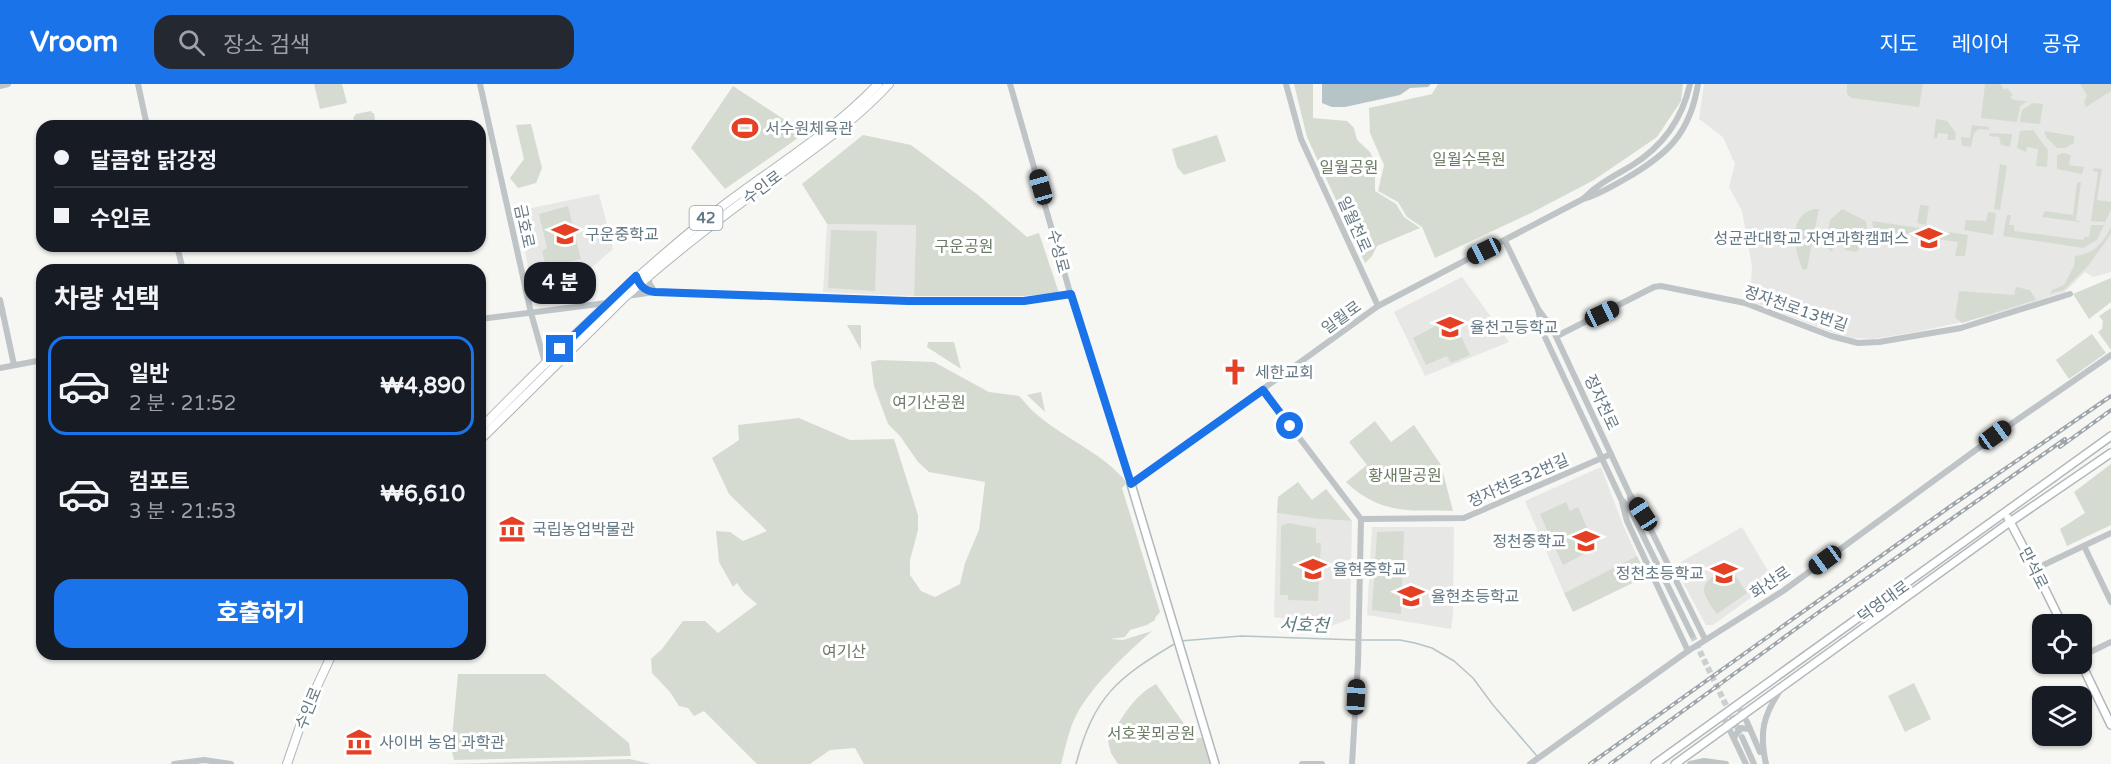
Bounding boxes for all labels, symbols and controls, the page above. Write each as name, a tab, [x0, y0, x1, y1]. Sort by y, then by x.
search box	[154, 15, 574, 69]
text: Vroom	[30, 25, 118, 59]
icon: search	[175, 26, 208, 59]
text: 장소 검색	[223, 32, 310, 58]
text: 지도	[1880, 32, 1918, 57]
text: 레이어	[1951, 32, 2009, 57]
text: 공유	[2042, 32, 2081, 57]
sports icon: 서수원체육관	[730, 113, 760, 143]
place label: 서수원체육관	[765, 119, 854, 139]
text: 달콤한 닭강정	[90, 148, 217, 174]
park label: 일월수목원	[1432, 150, 1506, 170]
park label: 일월공원	[1320, 158, 1378, 178]
street label: 수인로	[739, 166, 786, 209]
car	[1027, 167, 1055, 207]
street label: 일월천로	[1333, 193, 1375, 256]
street label: 금호로	[510, 203, 538, 250]
text: 수인로	[90, 206, 151, 232]
road number: 42	[690, 206, 722, 230]
school or university icon: 구운중학교	[550, 219, 580, 249]
school or university icon: 성균관대학교 자연과학캠퍼스	[1914, 223, 1944, 253]
place label: 구운중학교	[585, 225, 659, 245]
street label: 수성로	[1043, 227, 1073, 275]
place label: 성균관대학교 자연과학캠퍼스	[1713, 229, 1909, 249]
car	[1464, 235, 1504, 267]
park label: 구운공원	[935, 237, 993, 257]
callout: 4 분	[524, 262, 596, 304]
text: 4 분	[542, 271, 578, 295]
street label: 정자천로13번길	[1741, 282, 1850, 336]
text: 차량 선택	[54, 283, 160, 316]
street label: 일월로	[1318, 297, 1366, 339]
car	[1582, 298, 1622, 330]
school or university icon: 율천고등학교	[1435, 312, 1465, 342]
place label: 율천고등학교	[1470, 318, 1558, 338]
route end	[546, 335, 573, 362]
church icon: 세한교회	[1220, 357, 1250, 387]
icon: car	[57, 359, 111, 413]
text: 일반	[129, 361, 169, 387]
place label: 세한교회	[1255, 363, 1314, 383]
street label: 정자천로	[1580, 372, 1623, 434]
text: ₩4,890	[380, 373, 465, 399]
text: 2 분 · 21:52	[129, 392, 236, 416]
park label: 여기산공원	[892, 393, 966, 413]
route start	[1276, 412, 1303, 439]
car	[1975, 417, 2015, 453]
street label: 정자천로32번길	[1465, 450, 1572, 512]
park label: 황새말공원	[1368, 466, 1442, 486]
icon: car	[57, 467, 111, 521]
text: 컴포트	[129, 469, 190, 495]
text: ₩6,610	[380, 481, 465, 507]
car	[1626, 494, 1660, 534]
text: 3 분 · 21:53	[129, 500, 236, 524]
museum icon: 국립농업박물관	[497, 514, 527, 544]
place label: 국립농업박물관	[532, 520, 635, 540]
school or university icon: 정천중학교	[1571, 526, 1601, 556]
place label: 정천중학교	[1492, 532, 1566, 552]
car	[1805, 542, 1845, 578]
street label: 만석로	[2014, 544, 2052, 593]
school or university icon: 율현중학교	[1298, 554, 1328, 584]
school or university icon: 정천초등학교	[1709, 558, 1739, 588]
place label: 율현중학교	[1333, 560, 1407, 580]
street label: 화산로	[1747, 562, 1795, 603]
place label: 정천초등학교	[1616, 564, 1704, 584]
street label: 덕영대로	[1854, 576, 1914, 627]
button: 호출하기	[54, 579, 468, 648]
school or university icon: 율현초등학교	[1396, 581, 1426, 611]
place label: 율현초등학교	[1431, 587, 1519, 607]
water label: 서호천	[1279, 613, 1332, 637]
map controls	[2032, 614, 2092, 746]
button: locate	[2032, 614, 2092, 674]
park label: 여기산	[822, 642, 866, 662]
car	[1346, 679, 1366, 715]
street label: 수인로	[291, 684, 327, 733]
button: layers	[2032, 686, 2092, 746]
park label: 서호꽃뫼공원	[1107, 724, 1195, 744]
museum icon: 사이버 농업 과학관	[344, 727, 374, 757]
place label: 사이버 농업 과학관	[379, 733, 505, 753]

